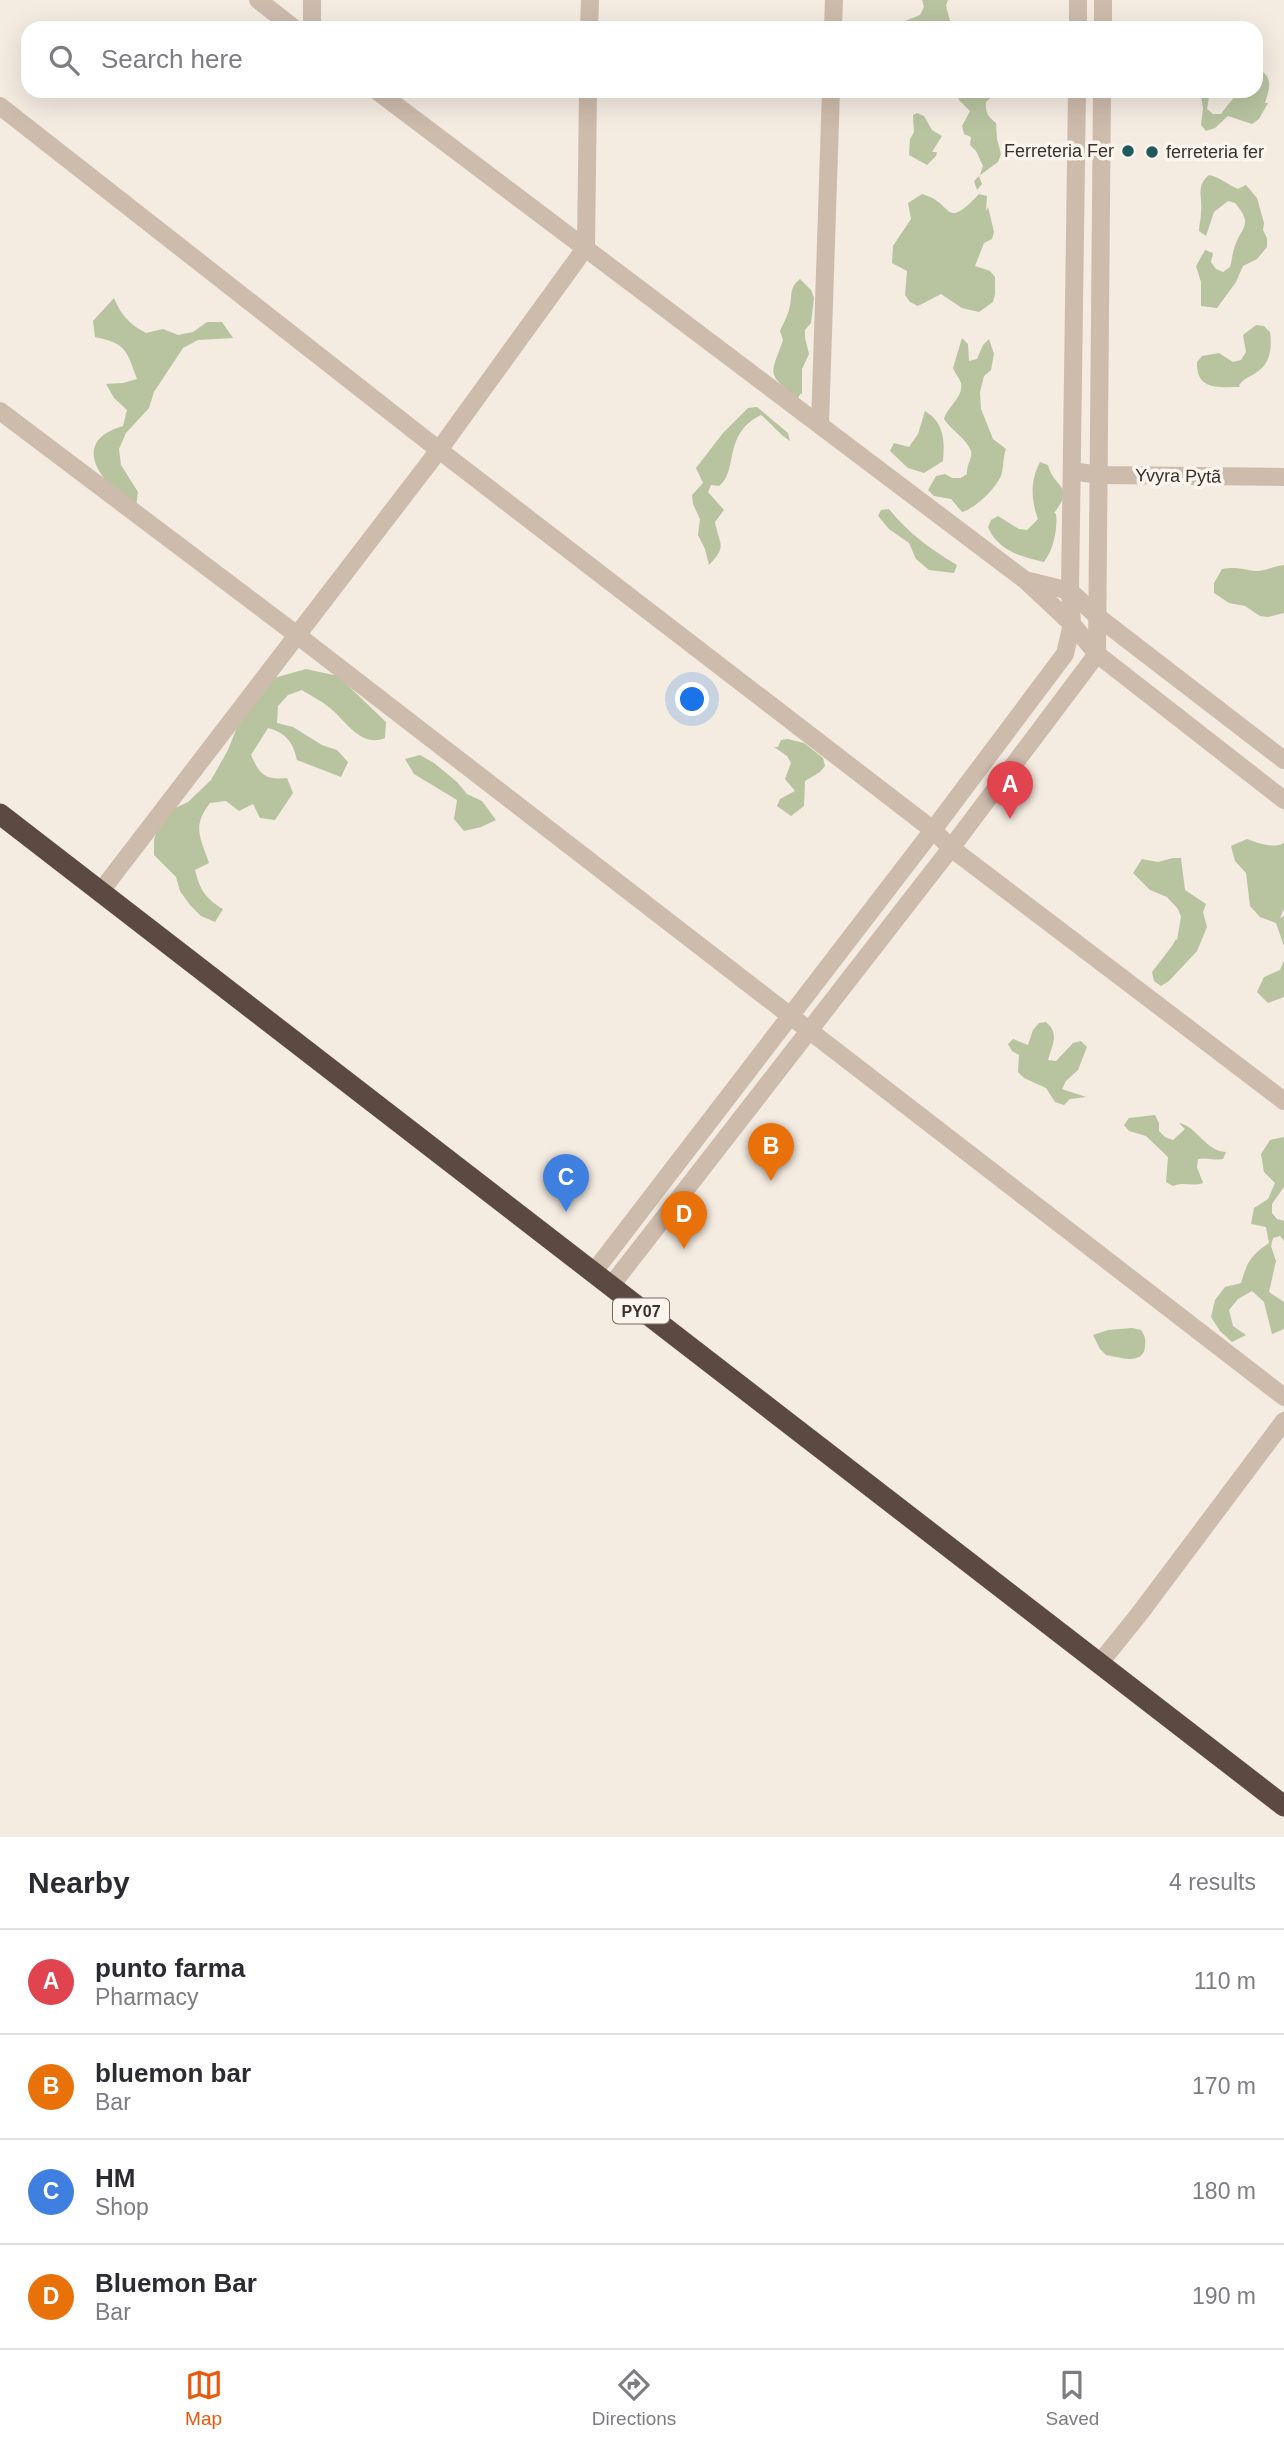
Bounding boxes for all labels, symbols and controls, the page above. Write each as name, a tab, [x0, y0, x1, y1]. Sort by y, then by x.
search box	[21, 21, 1263, 98]
icon: search	[45, 41, 83, 79]
text: Search here	[101, 44, 243, 74]
place label: Ferreteria Fer	[1004, 141, 1114, 161]
place label: ferreteria fer	[1166, 142, 1264, 162]
marker: Ferreteria Fer	[1120, 143, 1136, 159]
marker: ferreteria fer	[1144, 144, 1160, 160]
street label: Yvyra Pytã	[1135, 465, 1222, 487]
your location	[675, 682, 709, 716]
pin: A	[987, 761, 1033, 819]
pin: B	[748, 1123, 794, 1181]
pin: C	[543, 1154, 589, 1212]
pin: D	[661, 1191, 707, 1249]
road number: PY07	[613, 1298, 669, 1324]
text: Nearby	[28, 1866, 130, 1899]
text: 4 results	[1169, 1869, 1256, 1895]
text: punto farma	[95, 1953, 245, 1983]
text: A	[43, 1968, 59, 1994]
text: 110 m	[1194, 1968, 1256, 1994]
text: Pharmacy	[95, 1984, 199, 2010]
text: bluemon bar	[95, 2058, 251, 2088]
text: B	[43, 2073, 59, 2099]
text: 170 m	[1192, 2073, 1256, 2099]
text: Bar	[95, 2089, 131, 2115]
text: HM	[95, 2163, 135, 2193]
text: C	[43, 2178, 59, 2204]
text: 180 m	[1192, 2178, 1256, 2204]
text: Shop	[95, 2194, 149, 2220]
text: Bluemon Bar	[95, 2268, 257, 2298]
text: D	[43, 2283, 59, 2309]
text: 190 m	[1192, 2283, 1256, 2309]
text: Bar	[95, 2299, 131, 2325]
tab: Map	[185, 2366, 223, 2430]
tab: Directions	[592, 2366, 676, 2430]
tab: Saved	[1045, 2366, 1099, 2430]

